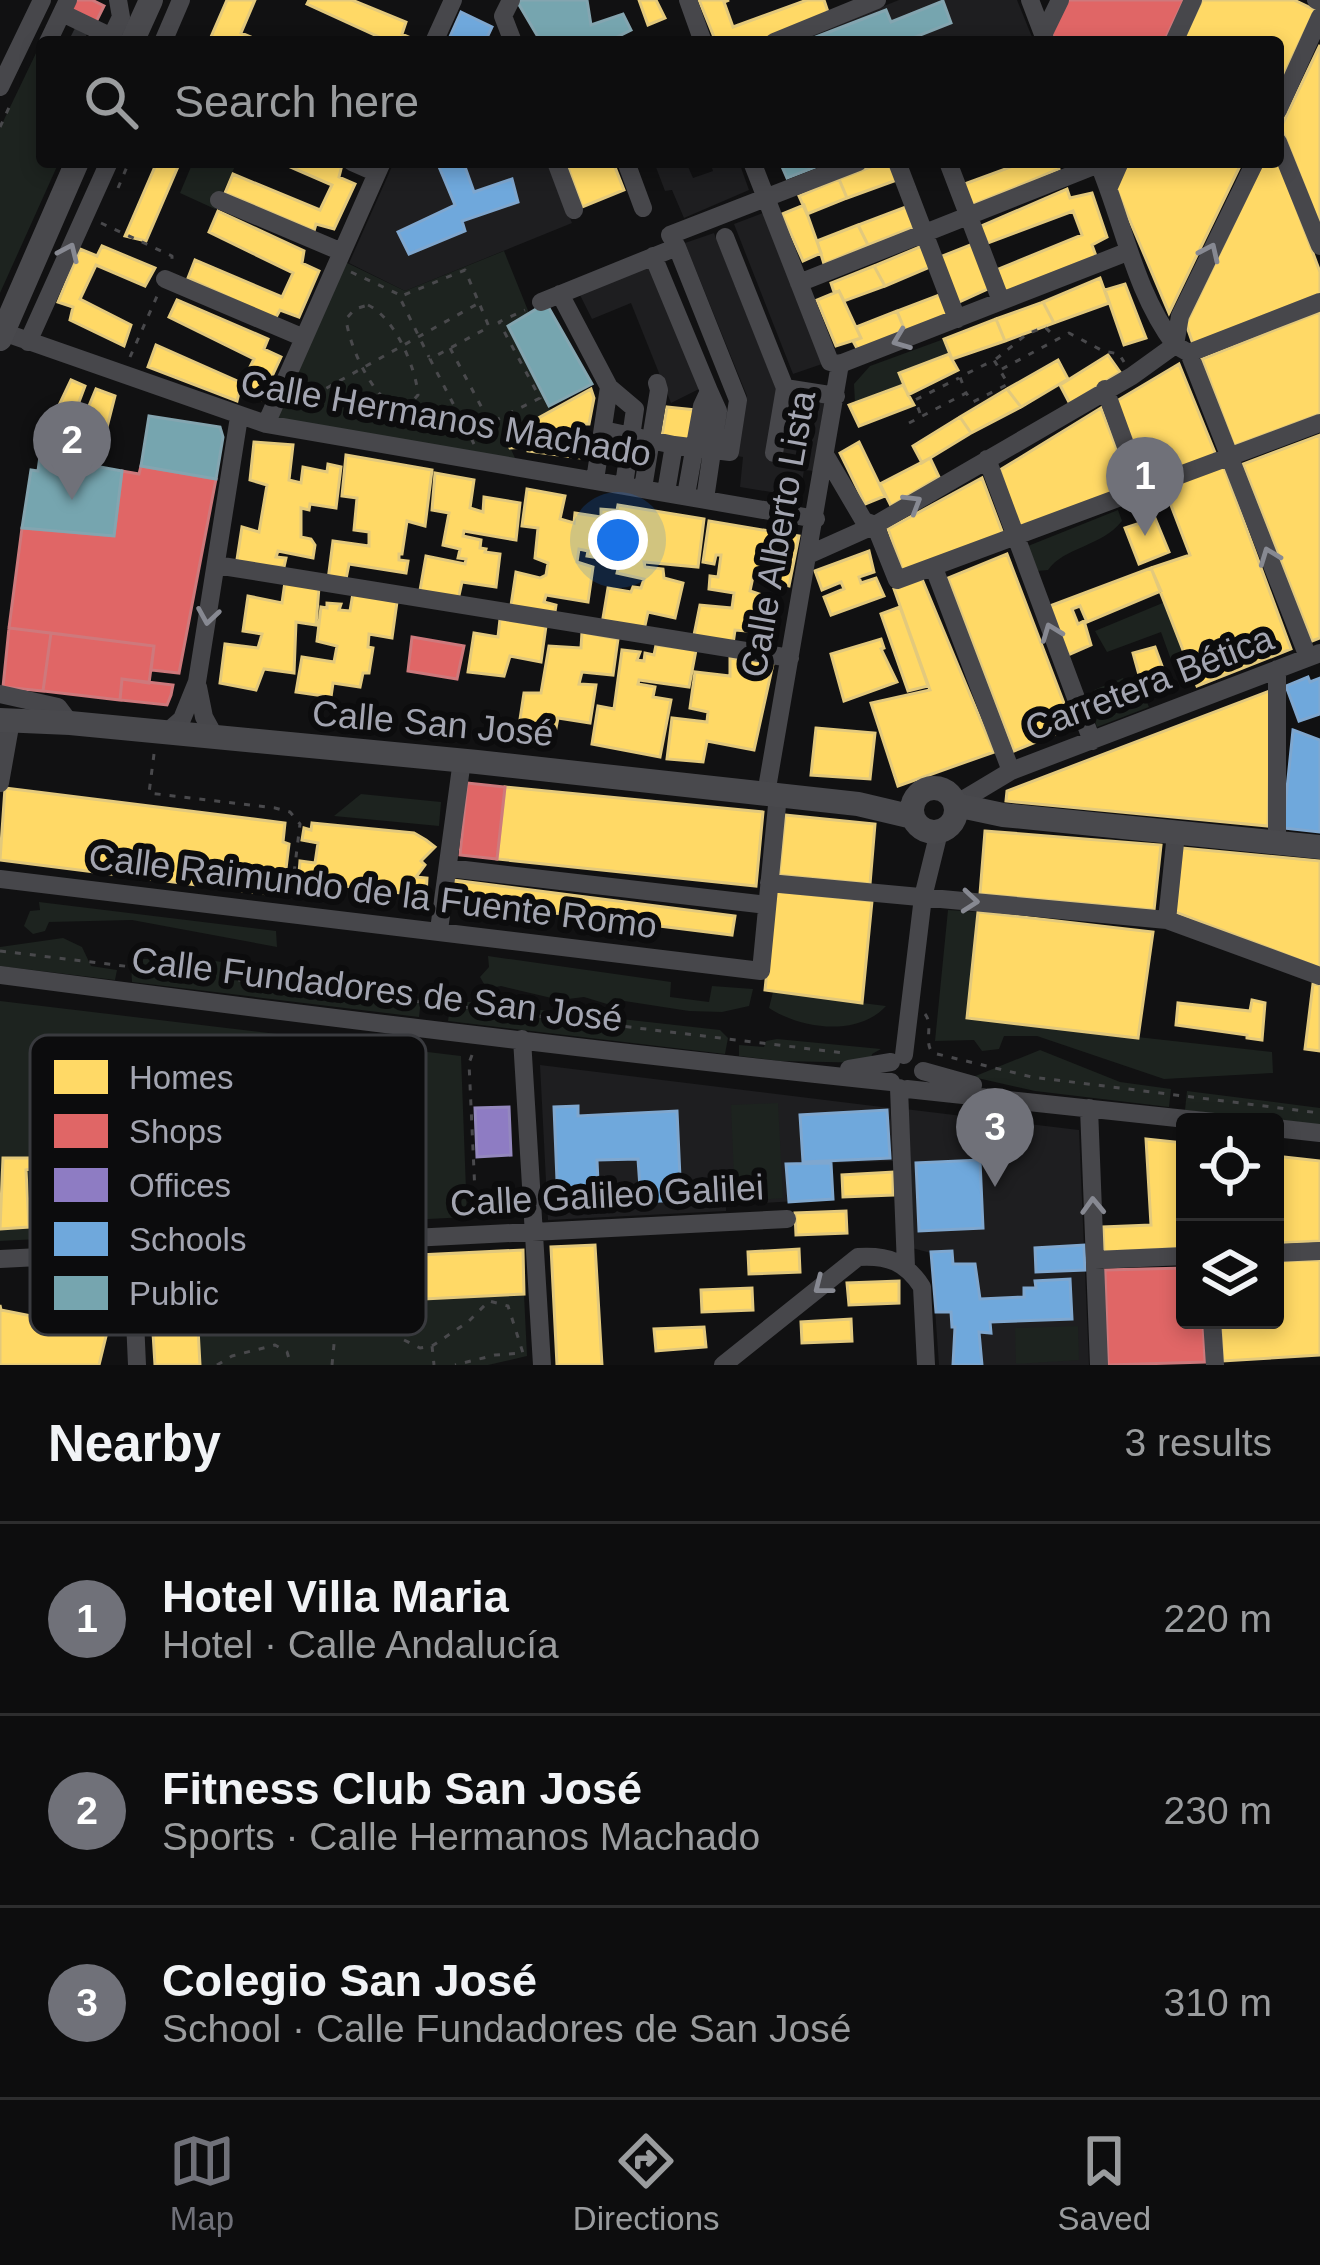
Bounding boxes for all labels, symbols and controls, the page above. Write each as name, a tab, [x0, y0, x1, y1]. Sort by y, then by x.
search box	[36, 36, 1284, 168]
icon: search	[78, 69, 144, 135]
text: Search here	[174, 76, 419, 127]
one-way arrow	[54, 243, 78, 264]
one-way arrow	[1196, 243, 1219, 264]
one-way arrow	[891, 326, 912, 351]
street label: Calle Hermanos Machado	[238, 362, 654, 474]
street label: Calle Alberto Lista	[733, 387, 824, 680]
pin: 2	[33, 401, 111, 500]
pin: 1	[1106, 437, 1184, 536]
one-way arrow	[900, 494, 922, 517]
your location	[588, 510, 648, 570]
one-way arrow	[1259, 547, 1283, 568]
one-way arrow	[196, 606, 221, 626]
street label: Carretera Bética	[1019, 617, 1280, 749]
one-way arrow	[1040, 622, 1065, 643]
street label: Calle San José	[311, 692, 555, 754]
street label: Calle Raimundo de la Fuente Romo	[86, 836, 660, 946]
one-way arrow	[960, 888, 979, 913]
street label: Calle Fundadores de San José	[129, 939, 625, 1039]
legend	[30, 1035, 426, 1335]
text: Homes	[129, 1059, 234, 1096]
pin: 3	[956, 1088, 1034, 1187]
text: Shops	[129, 1113, 223, 1150]
map controls	[1176, 1113, 1284, 1329]
button: locate	[1176, 1113, 1284, 1221]
street label: Calle Galileo Galilei	[449, 1166, 765, 1224]
text: Offices	[129, 1167, 231, 1204]
one-way arrow	[1080, 1196, 1106, 1215]
text: Schools	[129, 1221, 246, 1258]
button: layers	[1176, 1221, 1284, 1329]
one-way arrow	[814, 1272, 836, 1293]
text: Public	[129, 1275, 219, 1312]
text: Nearby	[48, 1415, 221, 1472]
text: 3 results	[1125, 1421, 1272, 1464]
text: Hotel Villa Maria	[162, 1571, 509, 1622]
text: 1	[76, 1597, 98, 1640]
text: 220 m	[1164, 1597, 1272, 1640]
text: Hotel · Calle Andalucía	[162, 1623, 559, 1666]
text: Fitness Club San José	[162, 1763, 642, 1814]
text: 2	[76, 1789, 98, 1832]
text: 230 m	[1164, 1789, 1272, 1832]
text: Sports · Calle Hermanos Machado	[162, 1815, 760, 1858]
text: Colegio San José	[162, 1955, 537, 2006]
text: 3	[76, 1981, 98, 2024]
text: 310 m	[1164, 1981, 1272, 2024]
text: School · Calle Fundadores de San José	[162, 2007, 851, 2050]
tab: Map	[169, 2128, 235, 2238]
tab: Directions	[573, 2128, 720, 2238]
tab: Saved	[1057, 2128, 1151, 2238]

